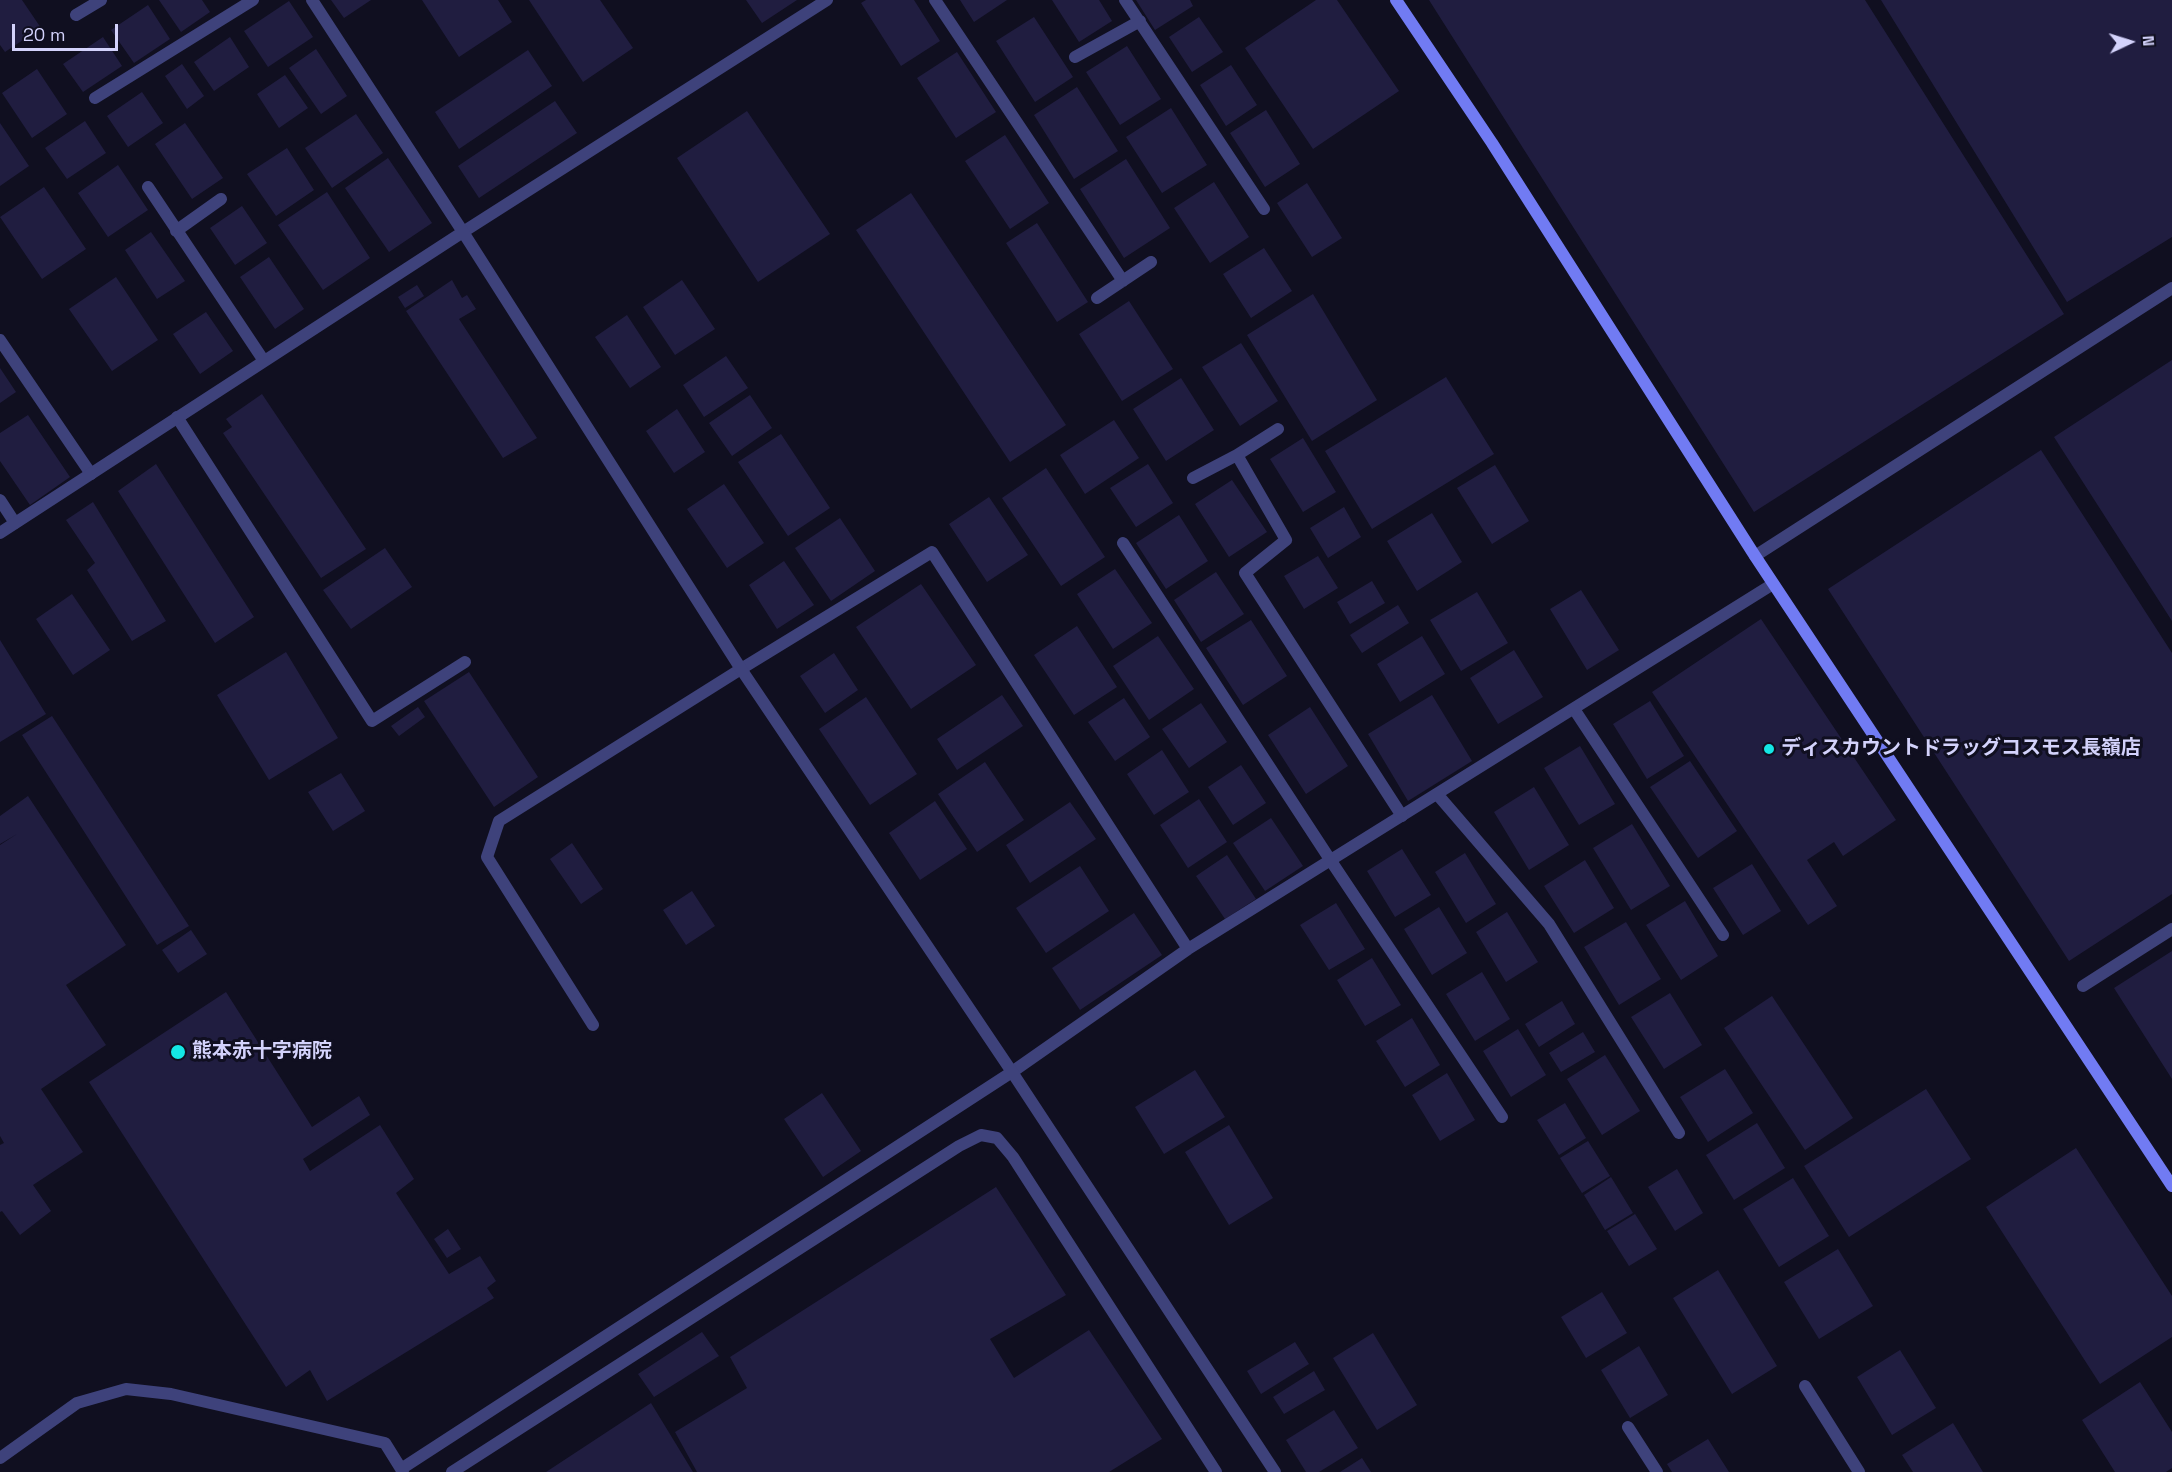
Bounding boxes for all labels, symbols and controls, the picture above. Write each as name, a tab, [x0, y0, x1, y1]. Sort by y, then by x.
scale bar	[15, 12, 122, 50]
north arrow	[2100, 12, 2160, 72]
text: 20 m	[23, 23, 66, 46]
text: N	[2138, 35, 2159, 47]
place label: ディスカウントドラッグコスモス長嶺店	[1781, 737, 2141, 761]
marker: ディスカウントドラッグコスモス長嶺店	[1762, 742, 1776, 756]
place label: 熊本赤十字病院	[192, 1040, 332, 1064]
marker: 熊本赤十字病院	[169, 1043, 187, 1061]

